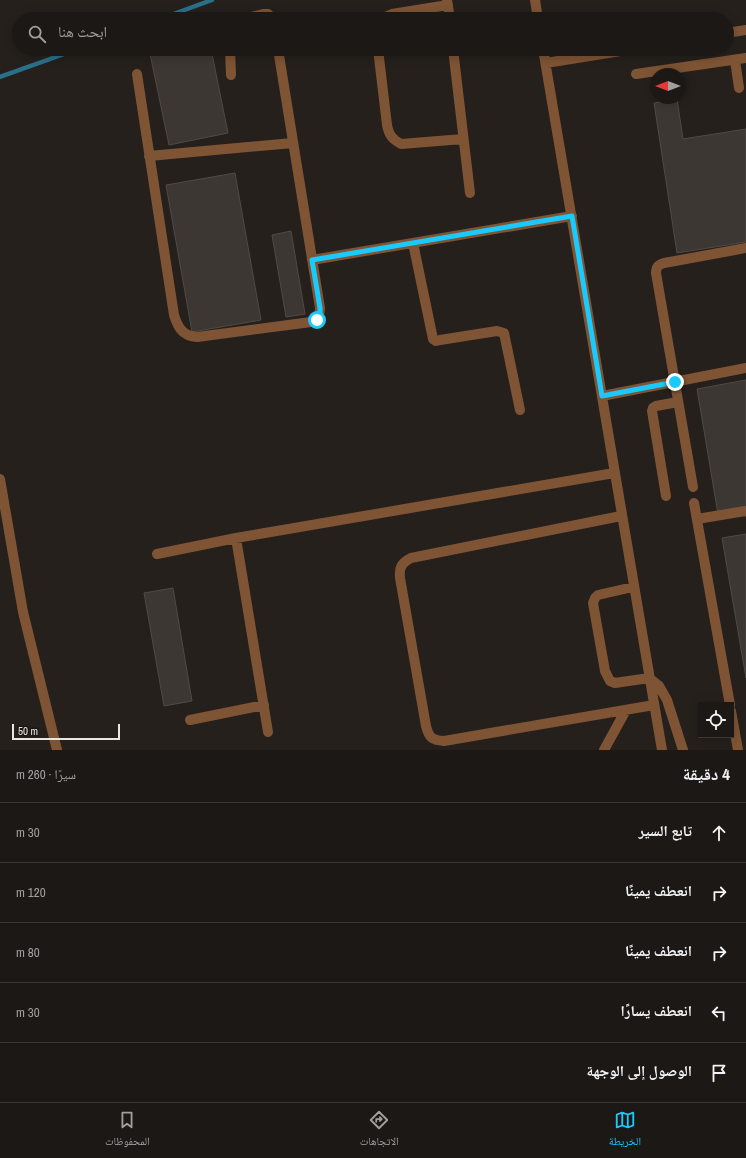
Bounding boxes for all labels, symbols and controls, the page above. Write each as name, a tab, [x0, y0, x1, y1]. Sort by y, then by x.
search box	[12, 12, 734, 56]
text: ابحث هنا	[58, 21, 107, 42]
icon: search	[26, 23, 48, 45]
north arrow	[650, 68, 686, 104]
route start	[308, 311, 326, 329]
route end	[666, 373, 684, 391]
map controls	[698, 702, 734, 738]
button: locate	[698, 702, 734, 738]
scale bar	[12, 722, 120, 741]
text: 50 m	[18, 724, 38, 738]
text: 4 دقيقة	[683, 762, 730, 785]
text: سيرًا · 260 m	[16, 766, 76, 783]
text: تابع السير	[639, 820, 692, 841]
icon: ahead	[708, 822, 730, 844]
text: 30 m	[16, 824, 40, 841]
text: انعطف يمينًا	[625, 880, 692, 901]
icon: right	[708, 882, 730, 904]
text: 120 m	[16, 884, 46, 901]
text: انعطف يمينًا	[625, 940, 692, 961]
icon: right	[708, 942, 730, 964]
text: 80 m	[16, 944, 40, 961]
text: انعطف يسارًا	[621, 1000, 692, 1021]
icon: left	[708, 1002, 730, 1024]
text: 30 m	[16, 1004, 40, 1021]
text: الوصول إلى الوجهة	[587, 1060, 692, 1081]
icon: arrive	[708, 1062, 730, 1084]
tab: المحفوظات	[105, 1109, 150, 1152]
tab: الاتجاهات	[360, 1109, 399, 1152]
tab: الخريطة	[609, 1109, 641, 1152]

